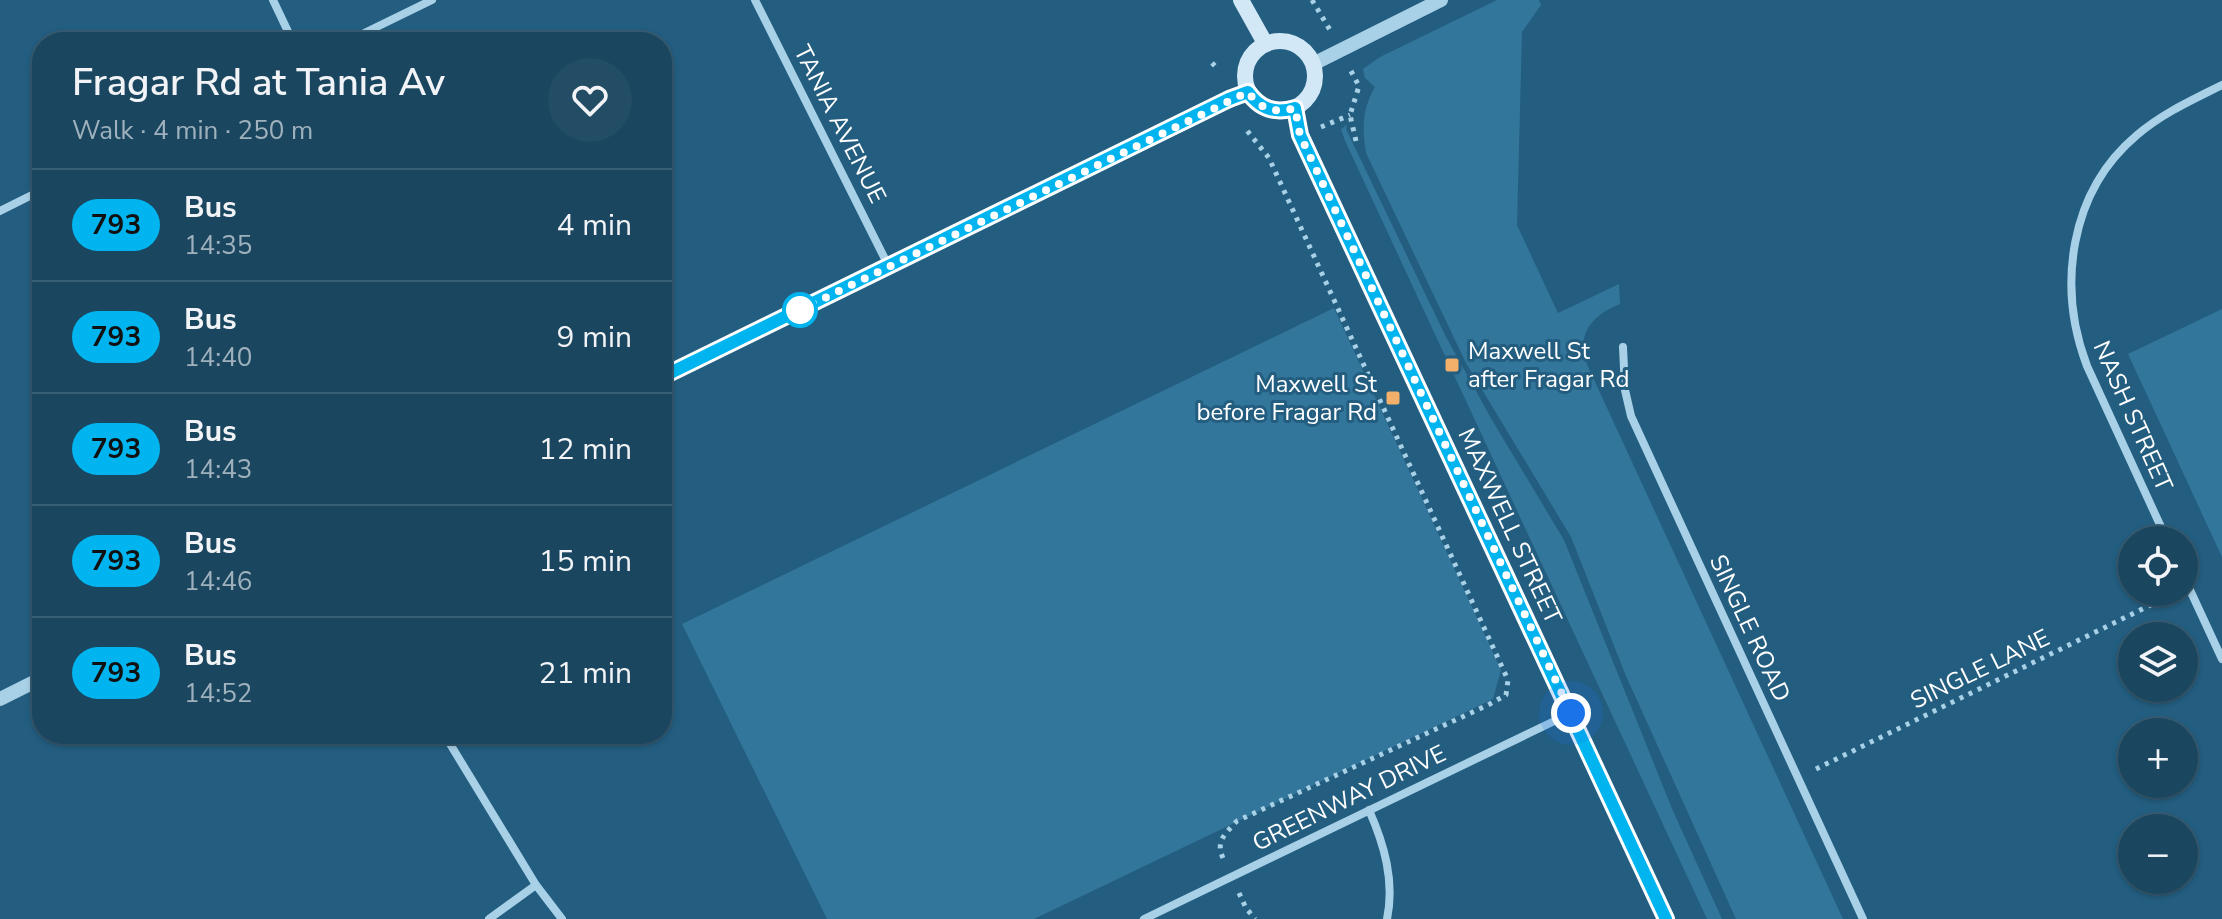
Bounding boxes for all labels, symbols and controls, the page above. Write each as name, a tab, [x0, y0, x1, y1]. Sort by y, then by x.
street label: TANIA AVENUE	[786, 39, 894, 209]
text: Fragar Rd at Tania Av	[72, 57, 445, 108]
button: heart	[548, 58, 632, 142]
text: Walk · 4 min · 250 m	[72, 113, 313, 148]
text: Bus	[184, 187, 237, 228]
text: 4 min	[557, 205, 632, 246]
text: 793	[91, 206, 141, 244]
text: 14:35	[184, 228, 252, 263]
unlabelled marker	[783, 293, 817, 327]
text: Bus	[184, 299, 237, 340]
text: 9 min	[557, 317, 632, 358]
text: 793	[91, 318, 141, 356]
place label: Maxwell St after Fragar Rd	[1468, 335, 1629, 395]
street label: NASH STREET	[2086, 336, 2181, 497]
text: 14:40	[184, 340, 252, 375]
marker: Maxwell St after Fragar Rd	[1443, 356, 1461, 374]
place label: Maxwell St before Fragar Rd	[1196, 368, 1378, 428]
marker: Maxwell St before Fragar Rd	[1384, 389, 1402, 407]
text: Bus	[184, 411, 237, 452]
street label: MAXWELL STREET	[1451, 423, 1570, 630]
text: 12 min	[539, 429, 632, 470]
text: 793	[91, 430, 141, 468]
text: 14:43	[184, 452, 252, 487]
text: Bus	[184, 523, 237, 564]
map controls	[2118, 526, 2198, 894]
button: locate	[2118, 526, 2198, 606]
text: 15 min	[539, 541, 632, 582]
text: 793	[91, 542, 141, 580]
street label: SINGLE ROAD	[1702, 549, 1798, 707]
text: 14:46	[184, 564, 252, 599]
street label: SINGLE LANE	[1905, 622, 2055, 716]
button: layers	[2118, 622, 2198, 702]
text: Bus	[184, 635, 237, 676]
text: 21 min	[539, 653, 632, 694]
text: 793	[91, 654, 141, 692]
text: 14:52	[184, 676, 252, 711]
your location	[1551, 693, 1591, 733]
button: +	[2118, 718, 2198, 798]
street label: GREENWAY DRIVE	[1247, 737, 1451, 859]
button: −	[2118, 814, 2198, 894]

